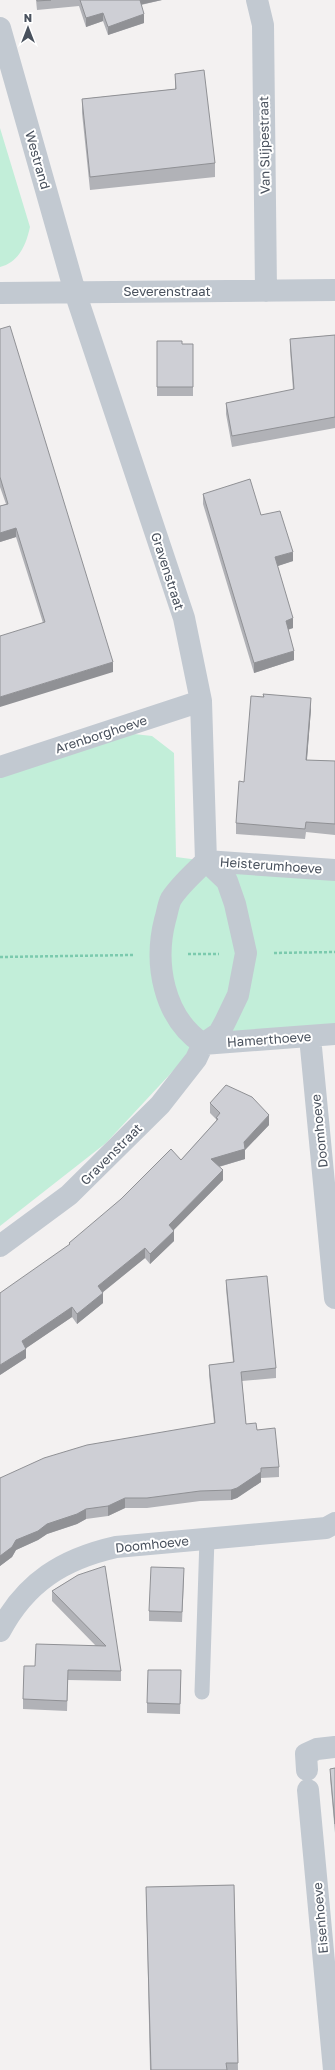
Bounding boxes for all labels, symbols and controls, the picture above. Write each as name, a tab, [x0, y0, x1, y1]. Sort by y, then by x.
north arrow	[8, 8, 48, 48]
text: N	[24, 11, 32, 24]
street label: Van Slijpestraat	[255, 96, 273, 194]
street label: Westrand	[22, 129, 54, 191]
street label: Severenstraat	[123, 283, 211, 299]
street label: Gravenstraat	[148, 530, 188, 612]
street label: Arenborghoeve	[53, 712, 149, 756]
street label: Heisterumhoeve	[219, 853, 323, 877]
street label: Hamerthoeve	[226, 1028, 312, 1050]
street label: Doomhoeve	[307, 1093, 331, 1169]
street label: Gravenstraat	[77, 1120, 145, 1188]
street label: Doomhoeve	[114, 1532, 190, 1556]
street label: Eisenhoeve	[309, 1882, 331, 1954]

